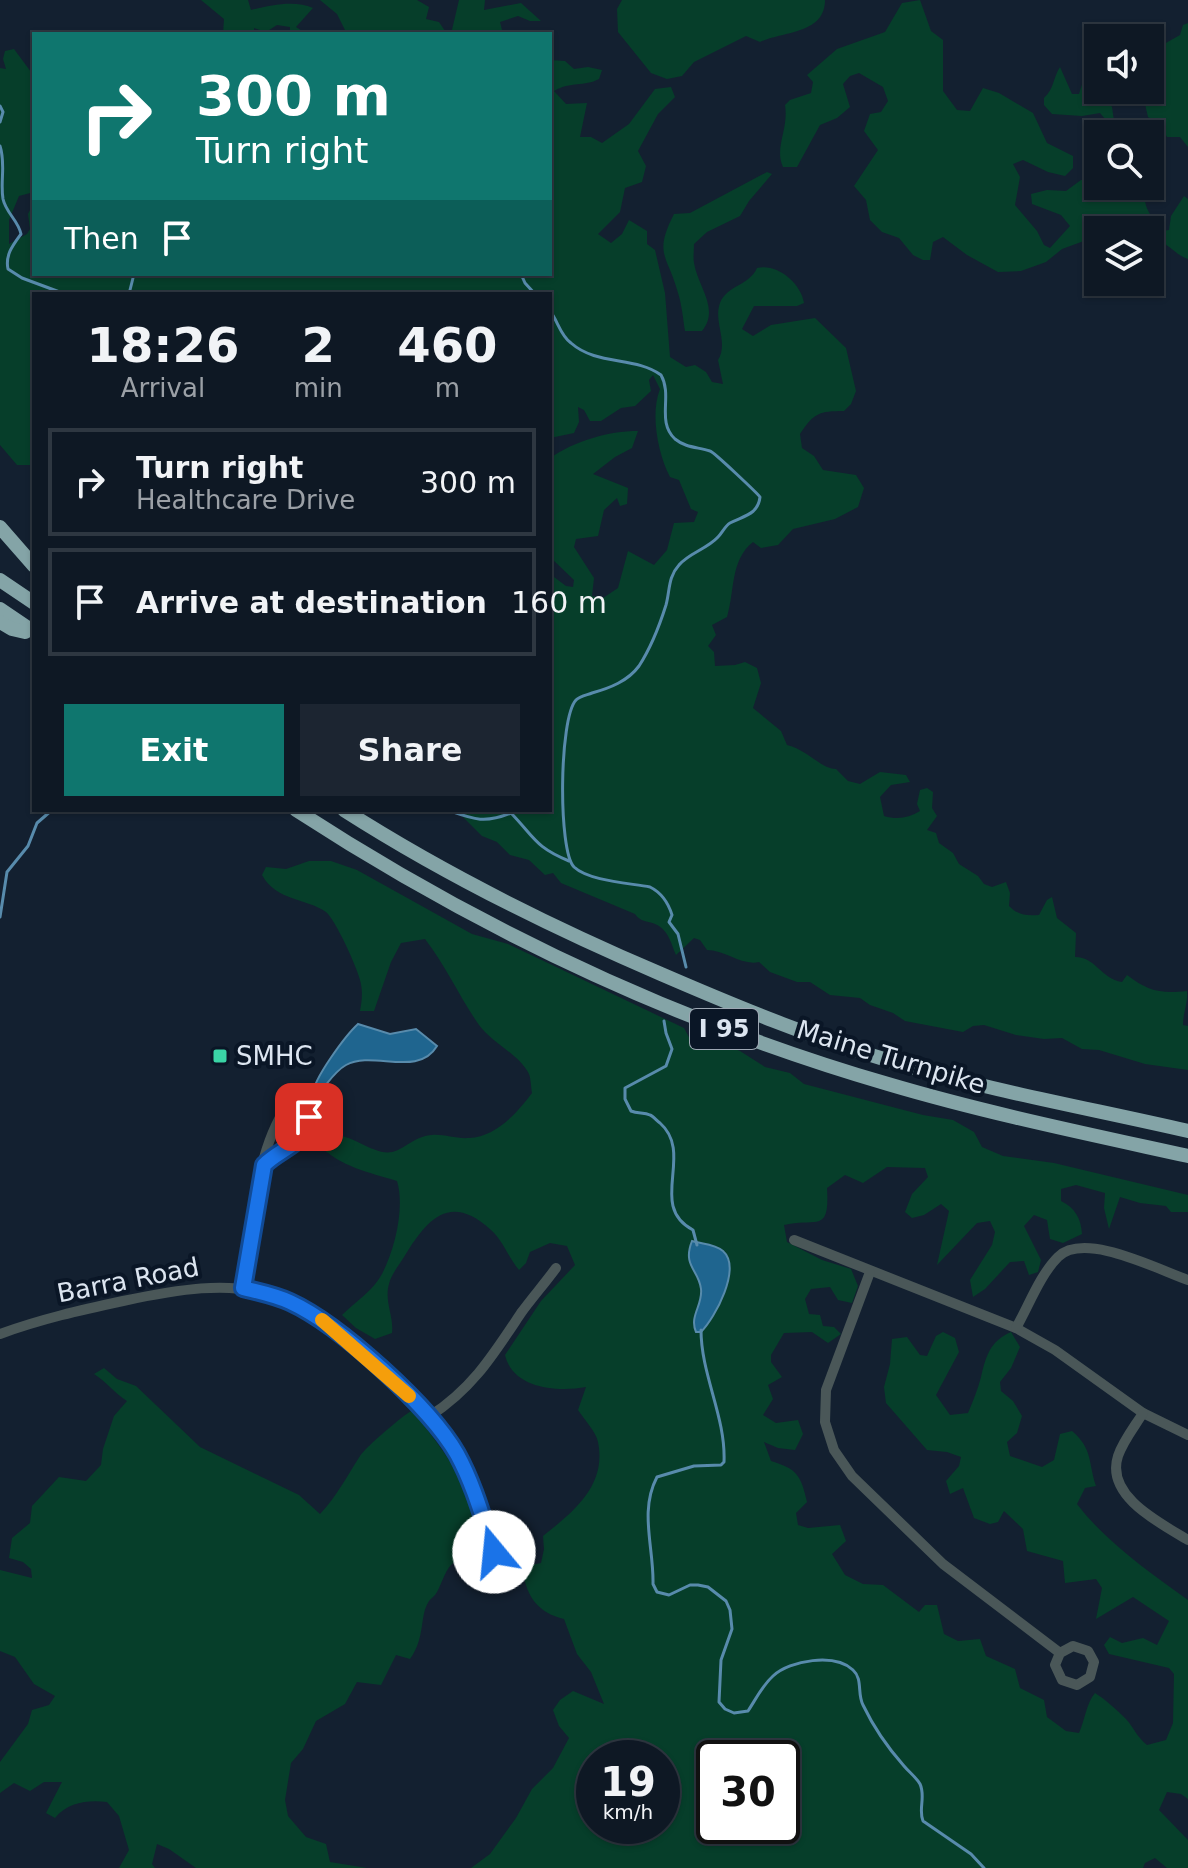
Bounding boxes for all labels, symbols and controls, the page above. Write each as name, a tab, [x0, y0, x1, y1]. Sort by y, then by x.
map controls	[1084, 24, 1164, 296]
button: sound	[1084, 24, 1164, 104]
text: 300 m	[196, 63, 391, 128]
icon: right	[64, 64, 168, 168]
button: search	[1084, 120, 1164, 200]
text: Turn right	[196, 130, 368, 171]
icon: arrive	[155, 216, 199, 260]
button: layers	[1084, 216, 1164, 296]
text: Then	[64, 221, 139, 256]
text: 18:26	[86, 317, 239, 373]
text: 2	[302, 317, 335, 373]
text: 460	[397, 317, 497, 373]
text: Arrival	[121, 373, 205, 403]
text: min	[294, 373, 343, 403]
text: m	[435, 373, 460, 403]
text: Turn right	[136, 450, 303, 485]
icon: right	[68, 460, 112, 504]
text: 300 m	[420, 465, 516, 500]
text: Healthcare Drive	[136, 485, 355, 515]
icon: arrive	[68, 580, 112, 624]
text: Arrive at destination	[136, 585, 487, 620]
text: 160 m	[511, 585, 607, 620]
button: Exit	[64, 704, 284, 796]
button: Share	[300, 704, 520, 796]
road number: I 95	[690, 1009, 758, 1049]
street label: Maine Turnpike	[793, 1014, 989, 1100]
place label: SMHC	[236, 1041, 313, 1071]
marker: SMHC	[211, 1047, 229, 1065]
pin	[275, 1083, 343, 1151]
icon: arrive	[287, 1095, 331, 1139]
street label: Barra Road	[54, 1252, 202, 1308]
position arrow	[452, 1510, 536, 1594]
speed limit sign: 30	[696, 1740, 800, 1844]
text: 19	[600, 1759, 656, 1805]
text: km/h	[603, 1800, 653, 1824]

